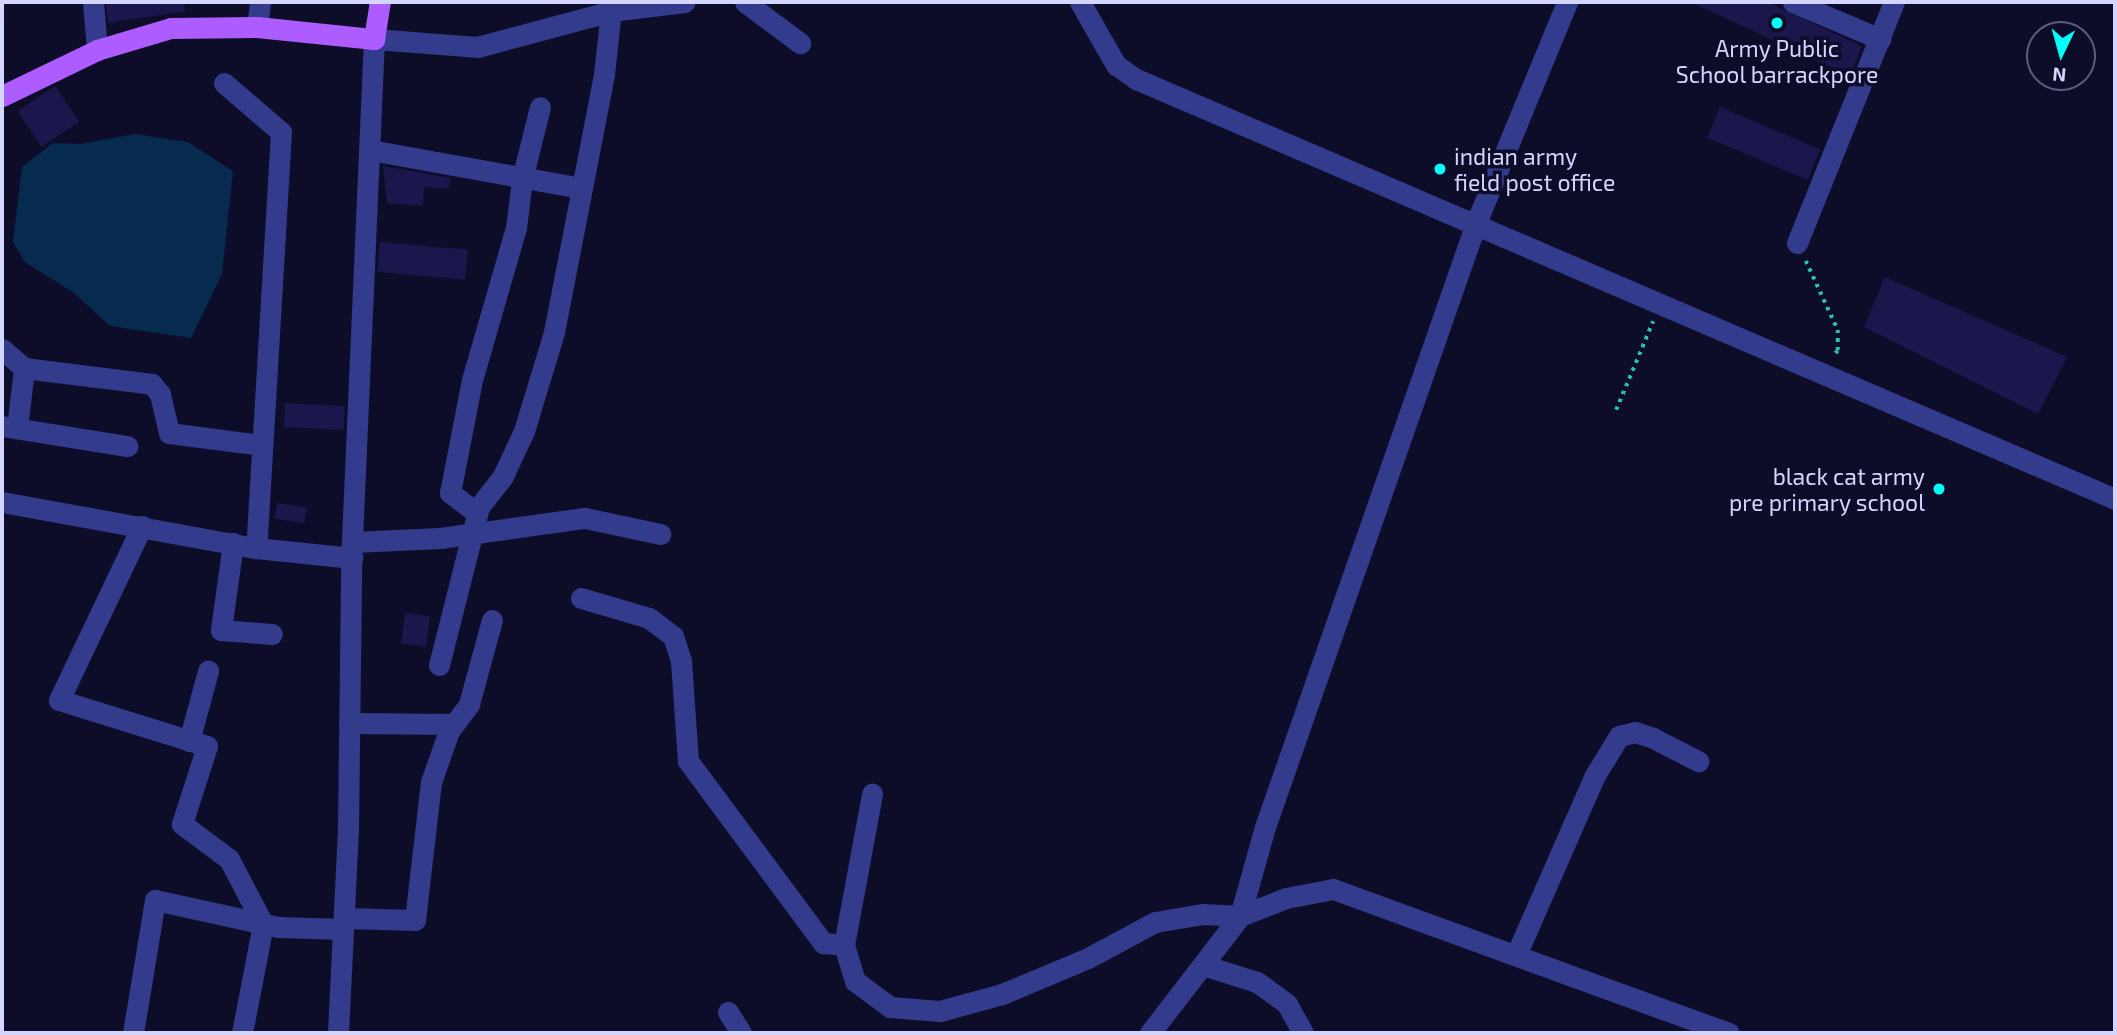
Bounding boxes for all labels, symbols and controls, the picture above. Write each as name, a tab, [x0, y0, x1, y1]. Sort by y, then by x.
marker: Army Public School barrackpore	[1769, 15, 1785, 31]
north arrow	[2026, 21, 2096, 91]
place label: Army Public School barrackpore	[1675, 34, 1879, 88]
text: N	[2051, 63, 2067, 87]
place label: indian army field post office	[1454, 142, 1615, 196]
marker: indian army field post office	[1432, 161, 1448, 177]
place label: black cat army pre primary school	[1728, 462, 1925, 516]
marker: black cat army pre primary school	[1931, 481, 1947, 497]

